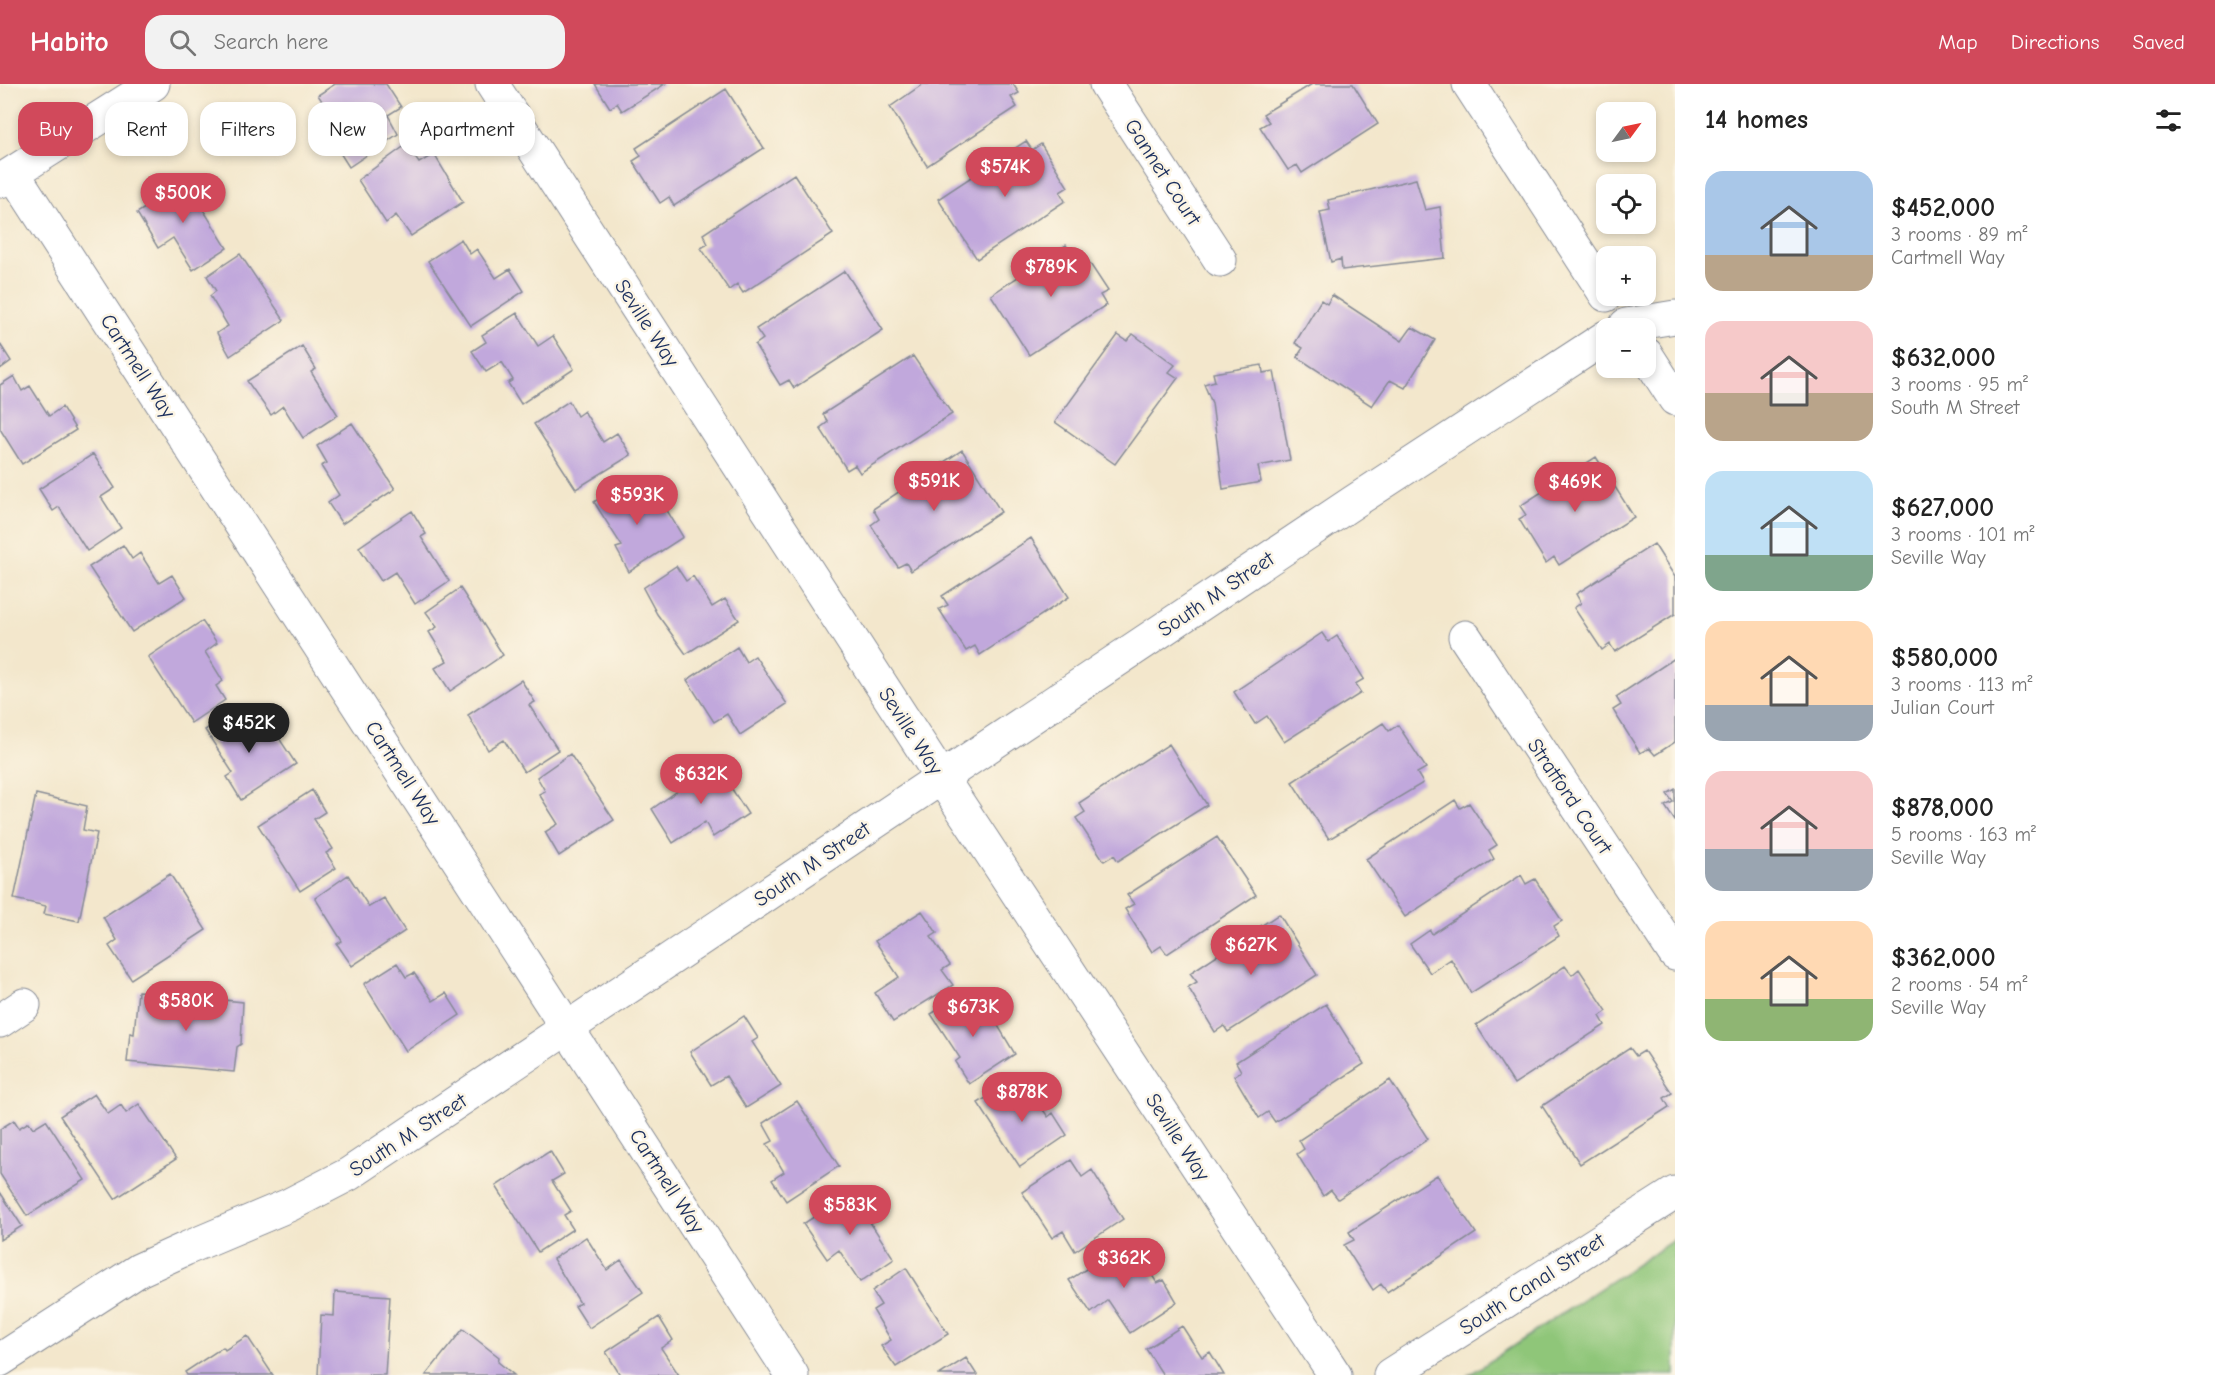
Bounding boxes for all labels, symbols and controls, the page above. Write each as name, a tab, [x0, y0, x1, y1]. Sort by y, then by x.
search box	[145, 15, 565, 69]
text: Habito	[30, 26, 109, 58]
icon: search	[166, 26, 199, 59]
text: Search here	[214, 29, 328, 55]
text: Map	[1938, 30, 1978, 54]
text: Directions	[2011, 30, 2100, 54]
text: Saved	[2133, 30, 2185, 54]
chip: Buy	[18, 102, 93, 156]
chip: Rent	[105, 102, 188, 156]
chip: Filters	[200, 102, 296, 156]
chip: New	[308, 102, 387, 156]
chip: Apartment	[399, 102, 535, 156]
north arrow	[1596, 102, 1656, 162]
map controls	[1596, 102, 1656, 378]
icon: filters	[2152, 104, 2185, 137]
text: 14 homes	[1705, 105, 1808, 135]
street label: Gannet Court	[1120, 114, 1207, 230]
pin: $574K	[963, 147, 1047, 198]
text: $574K	[980, 155, 1030, 178]
pin: $500K	[141, 173, 225, 224]
button: locate	[1596, 174, 1656, 234]
text: $500K	[155, 181, 211, 204]
text: $452,000	[1891, 193, 1995, 223]
icon: home	[1753, 195, 1825, 267]
text: 3 rooms · 89 m²	[1891, 223, 2027, 246]
button: +	[1596, 246, 1656, 306]
text: Cartmell Way	[1891, 246, 2005, 269]
pin: $789K	[1009, 247, 1093, 298]
text: $789K	[1025, 255, 1077, 278]
street label: Seville Way	[610, 275, 684, 372]
street label: Cartmell Way	[95, 309, 181, 423]
button: −	[1596, 318, 1656, 378]
text: $632,000	[1891, 343, 1996, 373]
icon: home	[1753, 345, 1825, 417]
text: 3 rooms · 95 m²	[1891, 373, 2028, 396]
text: South M Street	[1891, 396, 2019, 419]
pin: $591K	[892, 461, 976, 512]
pin: $469K	[1533, 462, 1617, 513]
text: $591K	[908, 469, 960, 492]
text: $469K	[1548, 470, 1602, 493]
pin: $593K	[595, 475, 679, 526]
text: $593K	[610, 483, 664, 506]
text: $627,000	[1891, 493, 1994, 523]
icon: home	[1753, 495, 1825, 567]
text: 3 rooms · 101 m²	[1891, 523, 2035, 546]
street label: South M Street	[1153, 546, 1279, 642]
text: Seville Way	[1891, 546, 1986, 569]
text: $580,000	[1891, 643, 1998, 673]
icon: home	[1753, 645, 1825, 717]
text: 3 rooms · 113 m²	[1891, 673, 2032, 696]
street label: Seville Way	[874, 683, 948, 780]
text: Julian Court	[1891, 696, 1994, 719]
pin: $452K	[207, 703, 291, 754]
text: $452K	[222, 711, 276, 734]
street label: Cartmell Way	[360, 716, 446, 830]
street label: Stratford Court	[1523, 734, 1618, 859]
pin: $632K	[659, 754, 743, 805]
text: $632K	[674, 762, 728, 785]
text: $878,000	[1891, 793, 1994, 823]
icon: home	[1753, 795, 1825, 867]
street label: South M Street	[749, 816, 875, 912]
text: 5 rooms · 163 m²	[1891, 823, 2036, 846]
text: Seville Way	[1891, 846, 1986, 869]
pin: $627K	[1209, 925, 1293, 976]
text: $627K	[1225, 933, 1277, 956]
text: $362,000	[1891, 943, 1996, 973]
icon: home	[1753, 945, 1825, 1017]
text: 2 rooms · 54 m²	[1891, 973, 2027, 996]
pin: $580K	[144, 981, 228, 1032]
pin: $673K	[931, 987, 1015, 1038]
text: $580K	[158, 989, 214, 1012]
text: $673K	[947, 995, 999, 1018]
text: Seville Way	[1891, 996, 1986, 1019]
pin: $878K	[980, 1072, 1064, 1123]
text: $878K	[996, 1080, 1048, 1103]
street label: South M Street	[345, 1088, 472, 1182]
street label: Seville Way	[1141, 1089, 1215, 1186]
street label: Cartmell Way	[624, 1124, 710, 1238]
pin: $583K	[808, 1185, 892, 1236]
text: $583K	[823, 1193, 877, 1216]
street label: South Canal Street	[1455, 1228, 1610, 1340]
pin: $362K	[1082, 1238, 1166, 1289]
text: $362K	[1097, 1246, 1151, 1269]

